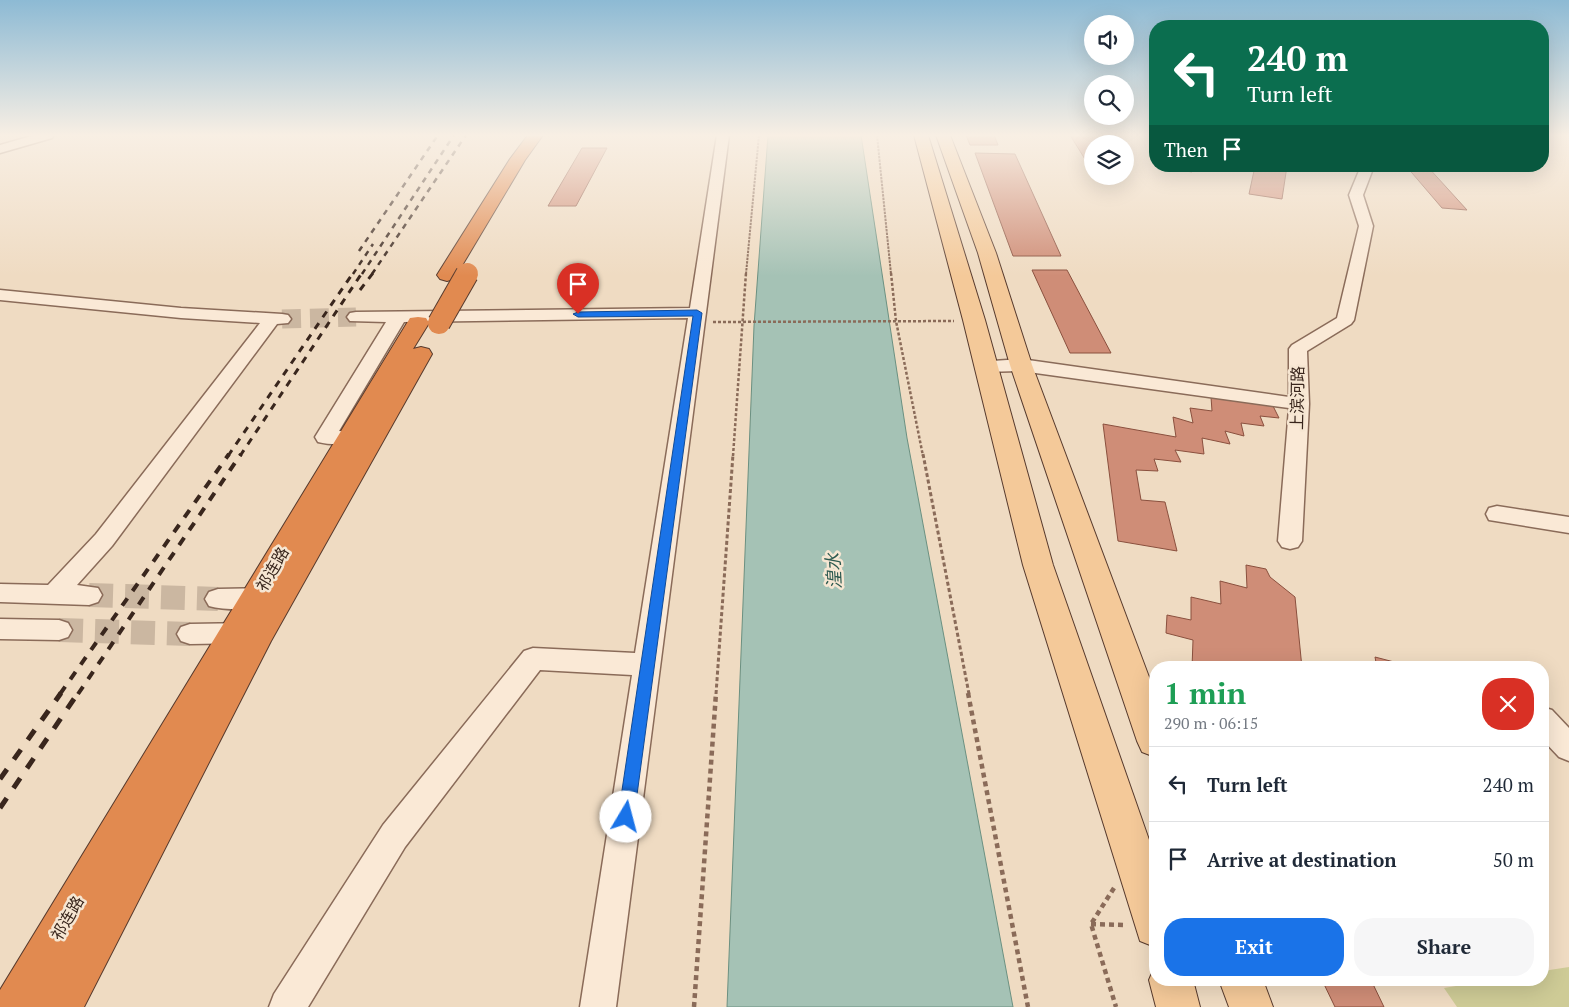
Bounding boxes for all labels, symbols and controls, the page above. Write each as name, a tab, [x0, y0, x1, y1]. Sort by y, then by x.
map controls	[1084, 15, 1134, 185]
button: sound	[1084, 15, 1134, 65]
text: 240 m	[1247, 35, 1348, 81]
icon: left	[1164, 40, 1229, 105]
button: search	[1084, 75, 1134, 125]
text: Turn left	[1247, 79, 1333, 108]
button: layers	[1084, 135, 1134, 185]
icon: arrive	[1218, 135, 1246, 163]
text: Then	[1164, 137, 1208, 162]
pin	[557, 263, 599, 314]
icon: arrive	[564, 270, 592, 298]
street label: 上滨河路	[1285, 366, 1309, 430]
street label: 祁连路	[250, 543, 294, 595]
water label: 湟水	[820, 551, 846, 590]
text: 1 min	[1164, 673, 1246, 713]
button: close	[1482, 678, 1534, 730]
text: 290 m · 06:15	[1164, 712, 1258, 734]
icon: left	[1164, 770, 1192, 798]
text: Turn left	[1207, 772, 1288, 797]
text: 240 m	[1483, 772, 1534, 797]
position arrow	[599, 790, 651, 842]
icon: arrive	[1164, 845, 1192, 873]
text: Arrive at destination	[1207, 847, 1396, 872]
text: 50 m	[1493, 847, 1534, 872]
street label: 祁连路	[45, 892, 89, 944]
button: Exit	[1164, 918, 1344, 976]
button: Share	[1354, 918, 1534, 976]

